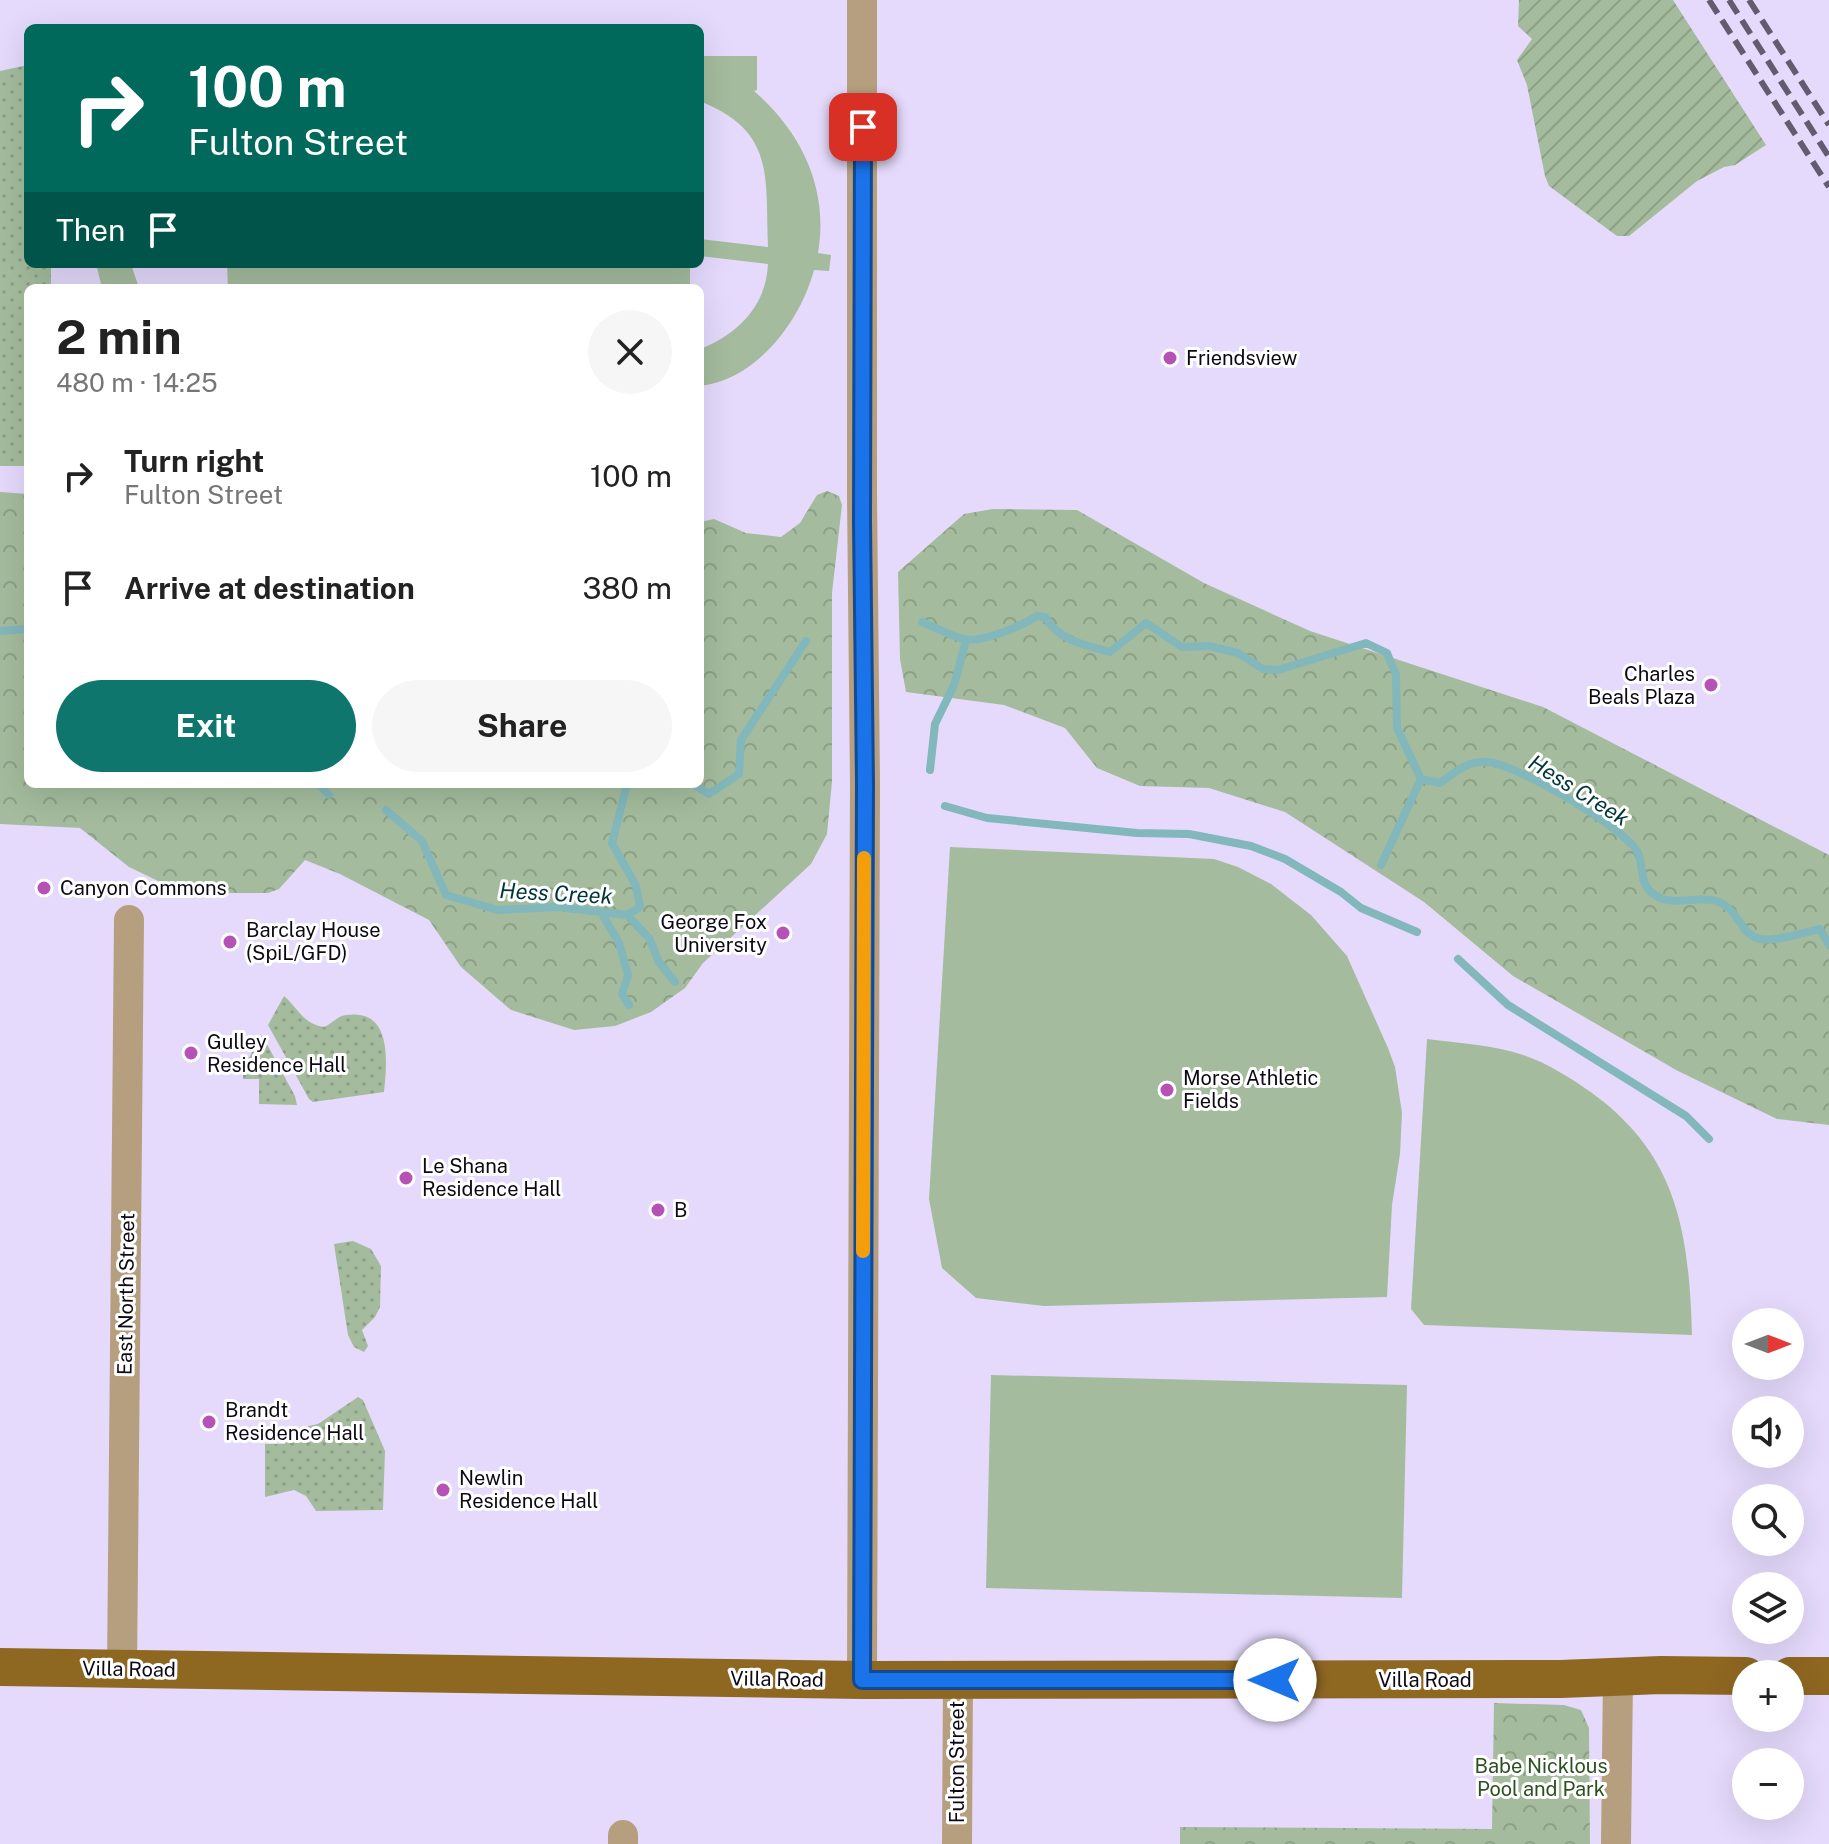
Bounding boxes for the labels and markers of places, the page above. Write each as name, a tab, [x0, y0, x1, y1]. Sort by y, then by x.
pin	[829, 93, 897, 161]
place label: Friendsview	[1186, 346, 1298, 370]
marker: Friendsview	[1161, 349, 1179, 367]
place label: Charles Beals Plaza	[1588, 662, 1695, 709]
marker: Charles Beals Plaza	[1702, 676, 1720, 694]
place label: Canyon Commons	[60, 876, 227, 900]
marker: Canyon Commons	[35, 879, 53, 897]
place label: George Fox University	[661, 910, 767, 957]
place label: Barclay House (SpiL/GFD)	[246, 918, 381, 965]
marker: George Fox University	[774, 924, 792, 942]
marker: Barclay House (SpiL/GFD)	[221, 933, 239, 951]
place label: Gulley Residence Hall	[207, 1030, 346, 1077]
marker: Gulley Residence Hall	[182, 1044, 200, 1062]
place label: Morse Athletic Fields	[1183, 1066, 1318, 1113]
marker: Morse Athletic Fields	[1158, 1081, 1176, 1099]
place label: Le Shana Residence Hall	[422, 1154, 561, 1201]
marker: Le Shana Residence Hall	[397, 1169, 415, 1187]
place label: B	[674, 1198, 687, 1222]
marker: B	[649, 1201, 667, 1219]
place label: Brandt Residence Hall	[225, 1398, 364, 1445]
marker: Brandt Residence Hall	[200, 1413, 218, 1431]
place label: Newlin Residence Hall	[459, 1466, 598, 1513]
marker: Newlin Residence Hall	[434, 1481, 452, 1499]

